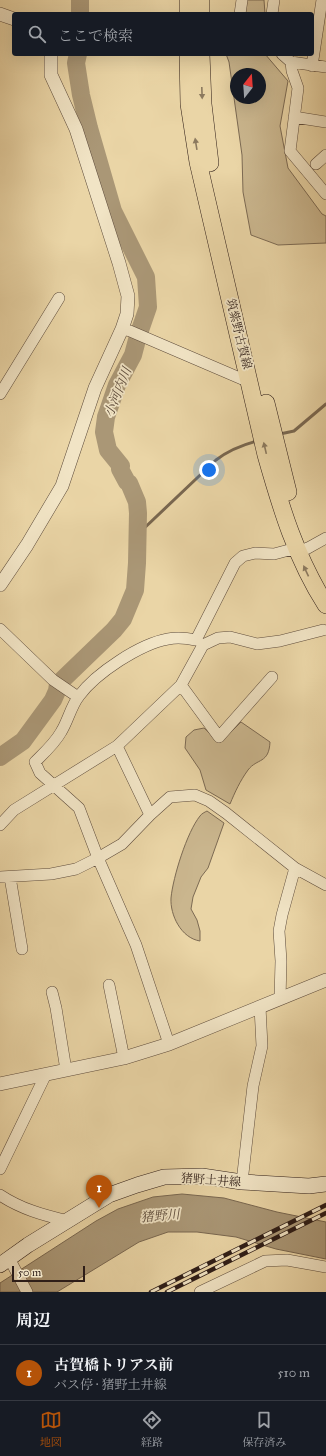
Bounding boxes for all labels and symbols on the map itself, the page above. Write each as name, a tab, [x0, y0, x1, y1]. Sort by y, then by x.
north arrow	[230, 68, 266, 104]
one-way arrow	[199, 87, 205, 100]
one-way arrow	[193, 138, 199, 150]
street label: 筑紫野古賀線	[223, 297, 255, 371]
water label: 小河内川	[101, 363, 136, 419]
one-way arrow	[261, 442, 267, 455]
your location	[199, 460, 219, 480]
one-way arrow	[303, 566, 309, 577]
street label: 猪野土井線	[181, 1171, 241, 1189]
pin: 1	[86, 1175, 112, 1208]
water label: 猪野川	[140, 1206, 182, 1226]
scale bar	[12, 1264, 85, 1283]

